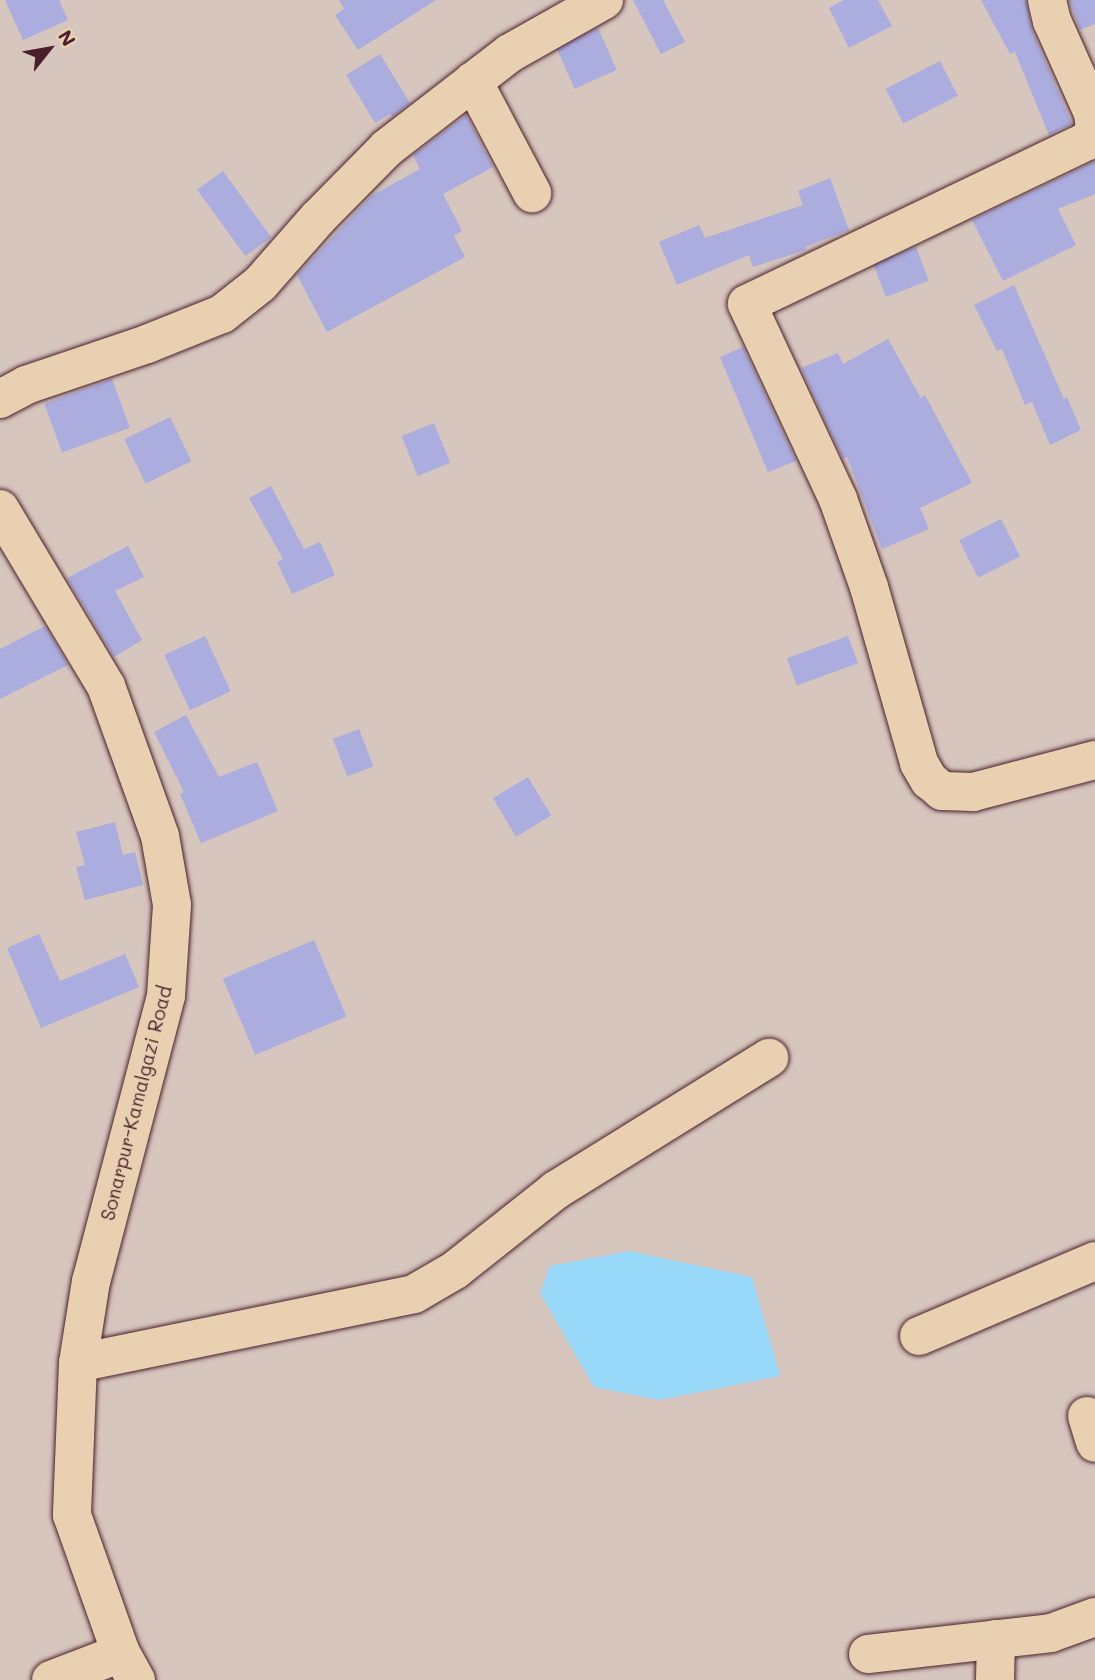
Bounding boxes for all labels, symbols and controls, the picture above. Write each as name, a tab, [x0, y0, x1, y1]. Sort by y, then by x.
north arrow	[14, 14, 84, 84]
text: N	[53, 25, 82, 51]
street label: Sonarpur-Kamalgazi Road	[96, 983, 176, 1223]

